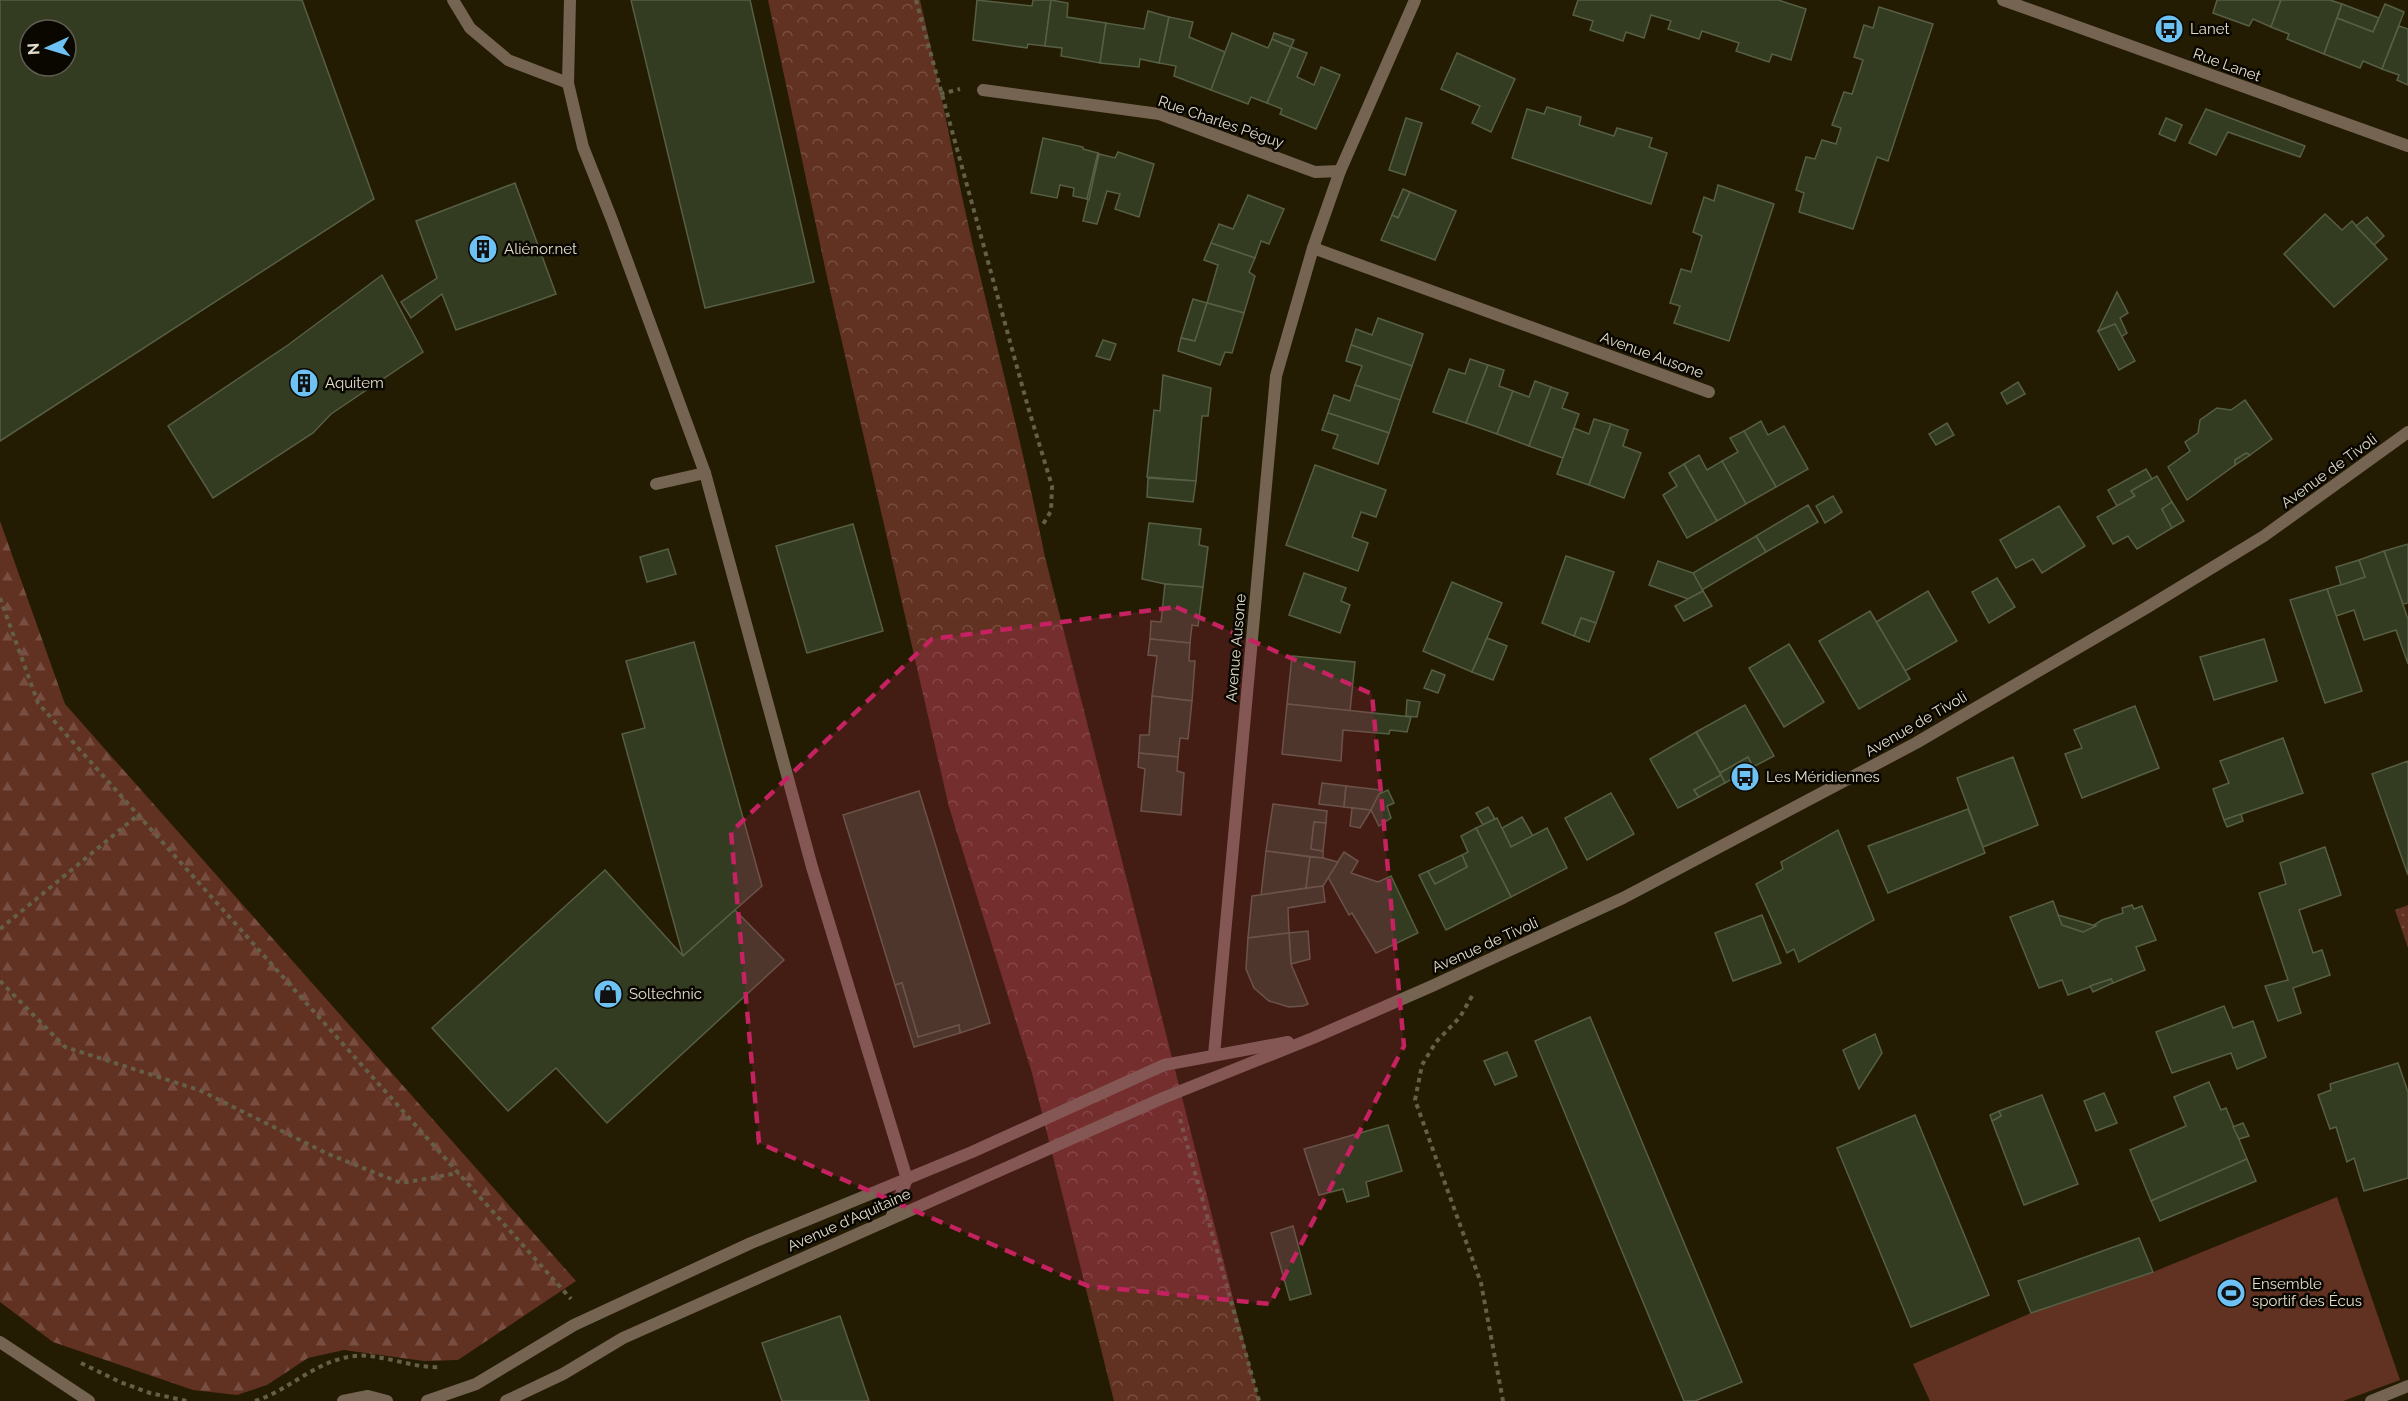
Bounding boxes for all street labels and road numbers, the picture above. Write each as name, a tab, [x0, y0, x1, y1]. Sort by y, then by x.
street label: Rue Lanet	[2191, 44, 2263, 86]
street label: Rue Charles Péguy	[1156, 92, 1286, 152]
street label: Avenue Ausone	[1598, 328, 1706, 382]
street label: Avenue de Tivoli	[2277, 430, 2381, 512]
street label: Avenue Ausone	[1222, 593, 1250, 703]
street label: Avenue de Tivoli	[1862, 688, 1970, 760]
street label: Avenue de Tivoli	[1429, 914, 1541, 976]
street label: Avenue d'Aquitaine	[785, 1185, 914, 1255]

